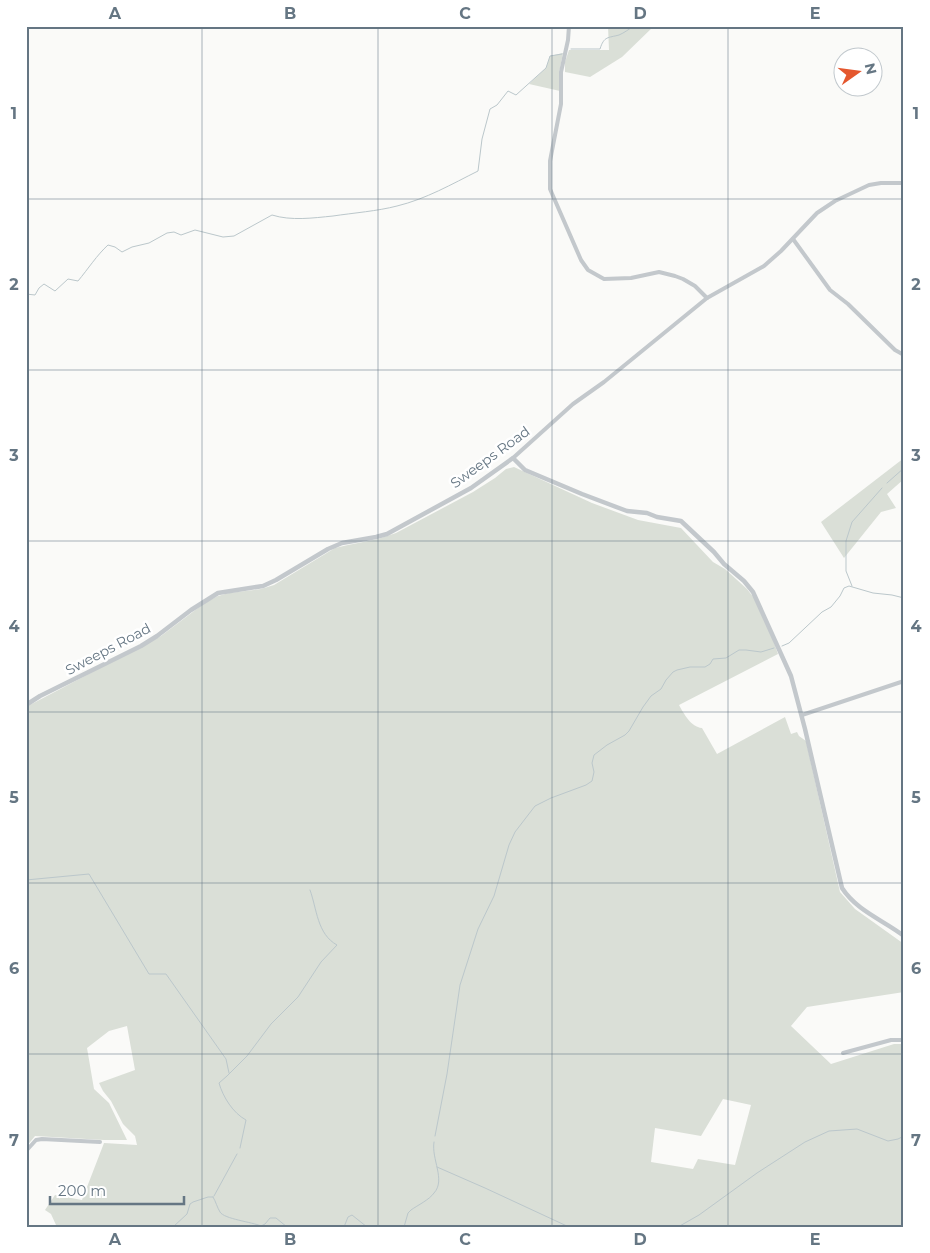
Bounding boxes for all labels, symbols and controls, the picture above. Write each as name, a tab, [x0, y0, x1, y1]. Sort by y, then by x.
text: A	[108, 4, 122, 23]
text: B	[284, 4, 296, 23]
text: C	[459, 4, 471, 23]
text: D	[633, 4, 647, 23]
text: E	[810, 4, 820, 23]
north arrow	[832, 48, 882, 98]
text: N	[861, 61, 881, 77]
text: 1	[11, 104, 17, 123]
text: 1	[913, 104, 919, 123]
text: 2	[9, 275, 19, 294]
text: 2	[911, 275, 921, 294]
street label: Sweeps Road	[447, 422, 533, 492]
text: 3	[8, 446, 19, 465]
text: 3	[910, 446, 921, 465]
text: 4	[8, 617, 20, 636]
text: 4	[910, 617, 922, 636]
street label: Sweeps Road	[62, 619, 154, 679]
text: 5	[9, 788, 19, 807]
text: 5	[911, 788, 921, 807]
text: 6	[9, 959, 19, 978]
text: 6	[911, 959, 921, 978]
text: 7	[9, 1131, 19, 1150]
text: 7	[911, 1131, 921, 1150]
scale bar	[50, 1173, 184, 1205]
text: 200 m	[58, 1181, 106, 1200]
text: A	[108, 1230, 122, 1249]
text: B	[284, 1230, 296, 1249]
text: C	[459, 1230, 471, 1249]
text: D	[633, 1230, 647, 1249]
text: E	[810, 1230, 820, 1249]

